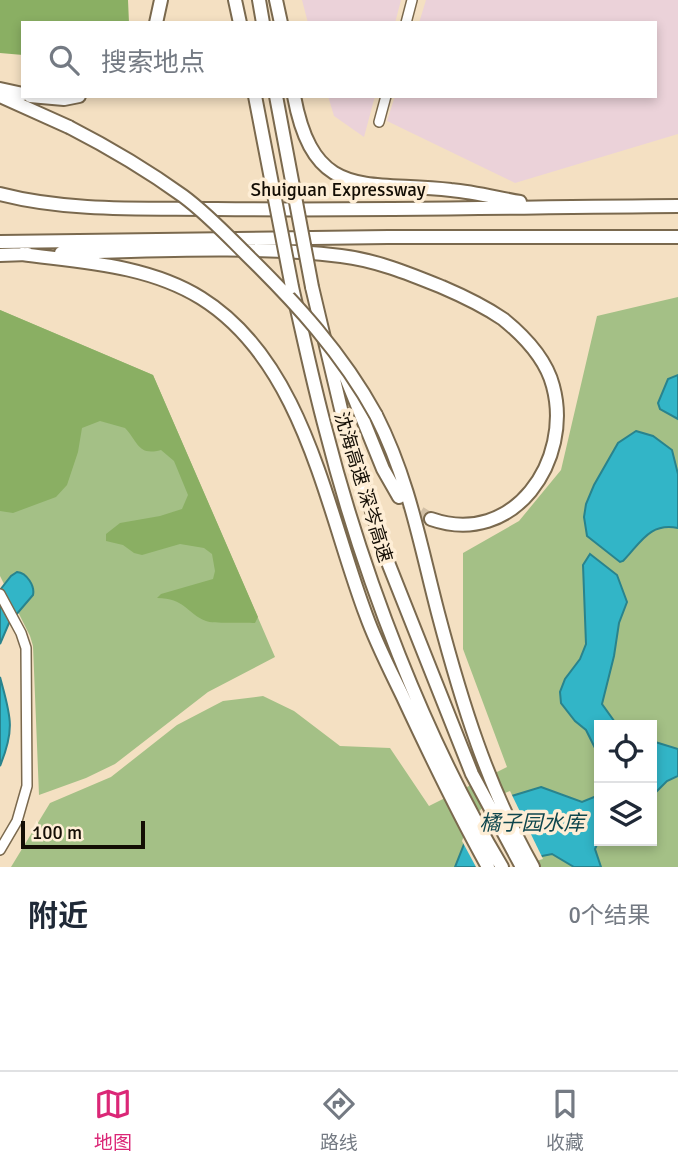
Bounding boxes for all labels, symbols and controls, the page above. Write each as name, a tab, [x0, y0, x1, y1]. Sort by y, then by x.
search box	[21, 21, 657, 98]
icon: search	[45, 41, 83, 79]
text: 搜索地点	[101, 47, 205, 79]
street label: Shuiguan Expressway	[250, 178, 426, 202]
street label: 沈海高速 深岑高速	[329, 409, 397, 565]
map controls	[594, 720, 657, 846]
button: locate	[594, 720, 657, 783]
button: layers	[594, 783, 657, 846]
water label: 橘子园水库	[480, 810, 587, 836]
scale bar	[21, 818, 145, 850]
text: 100 m	[32, 821, 82, 845]
text: 附近	[28, 898, 88, 935]
text: 0个结果	[569, 901, 650, 930]
tab: 地图	[94, 1085, 132, 1155]
tab: 路线	[320, 1085, 358, 1155]
tab: 收藏	[546, 1085, 584, 1155]

